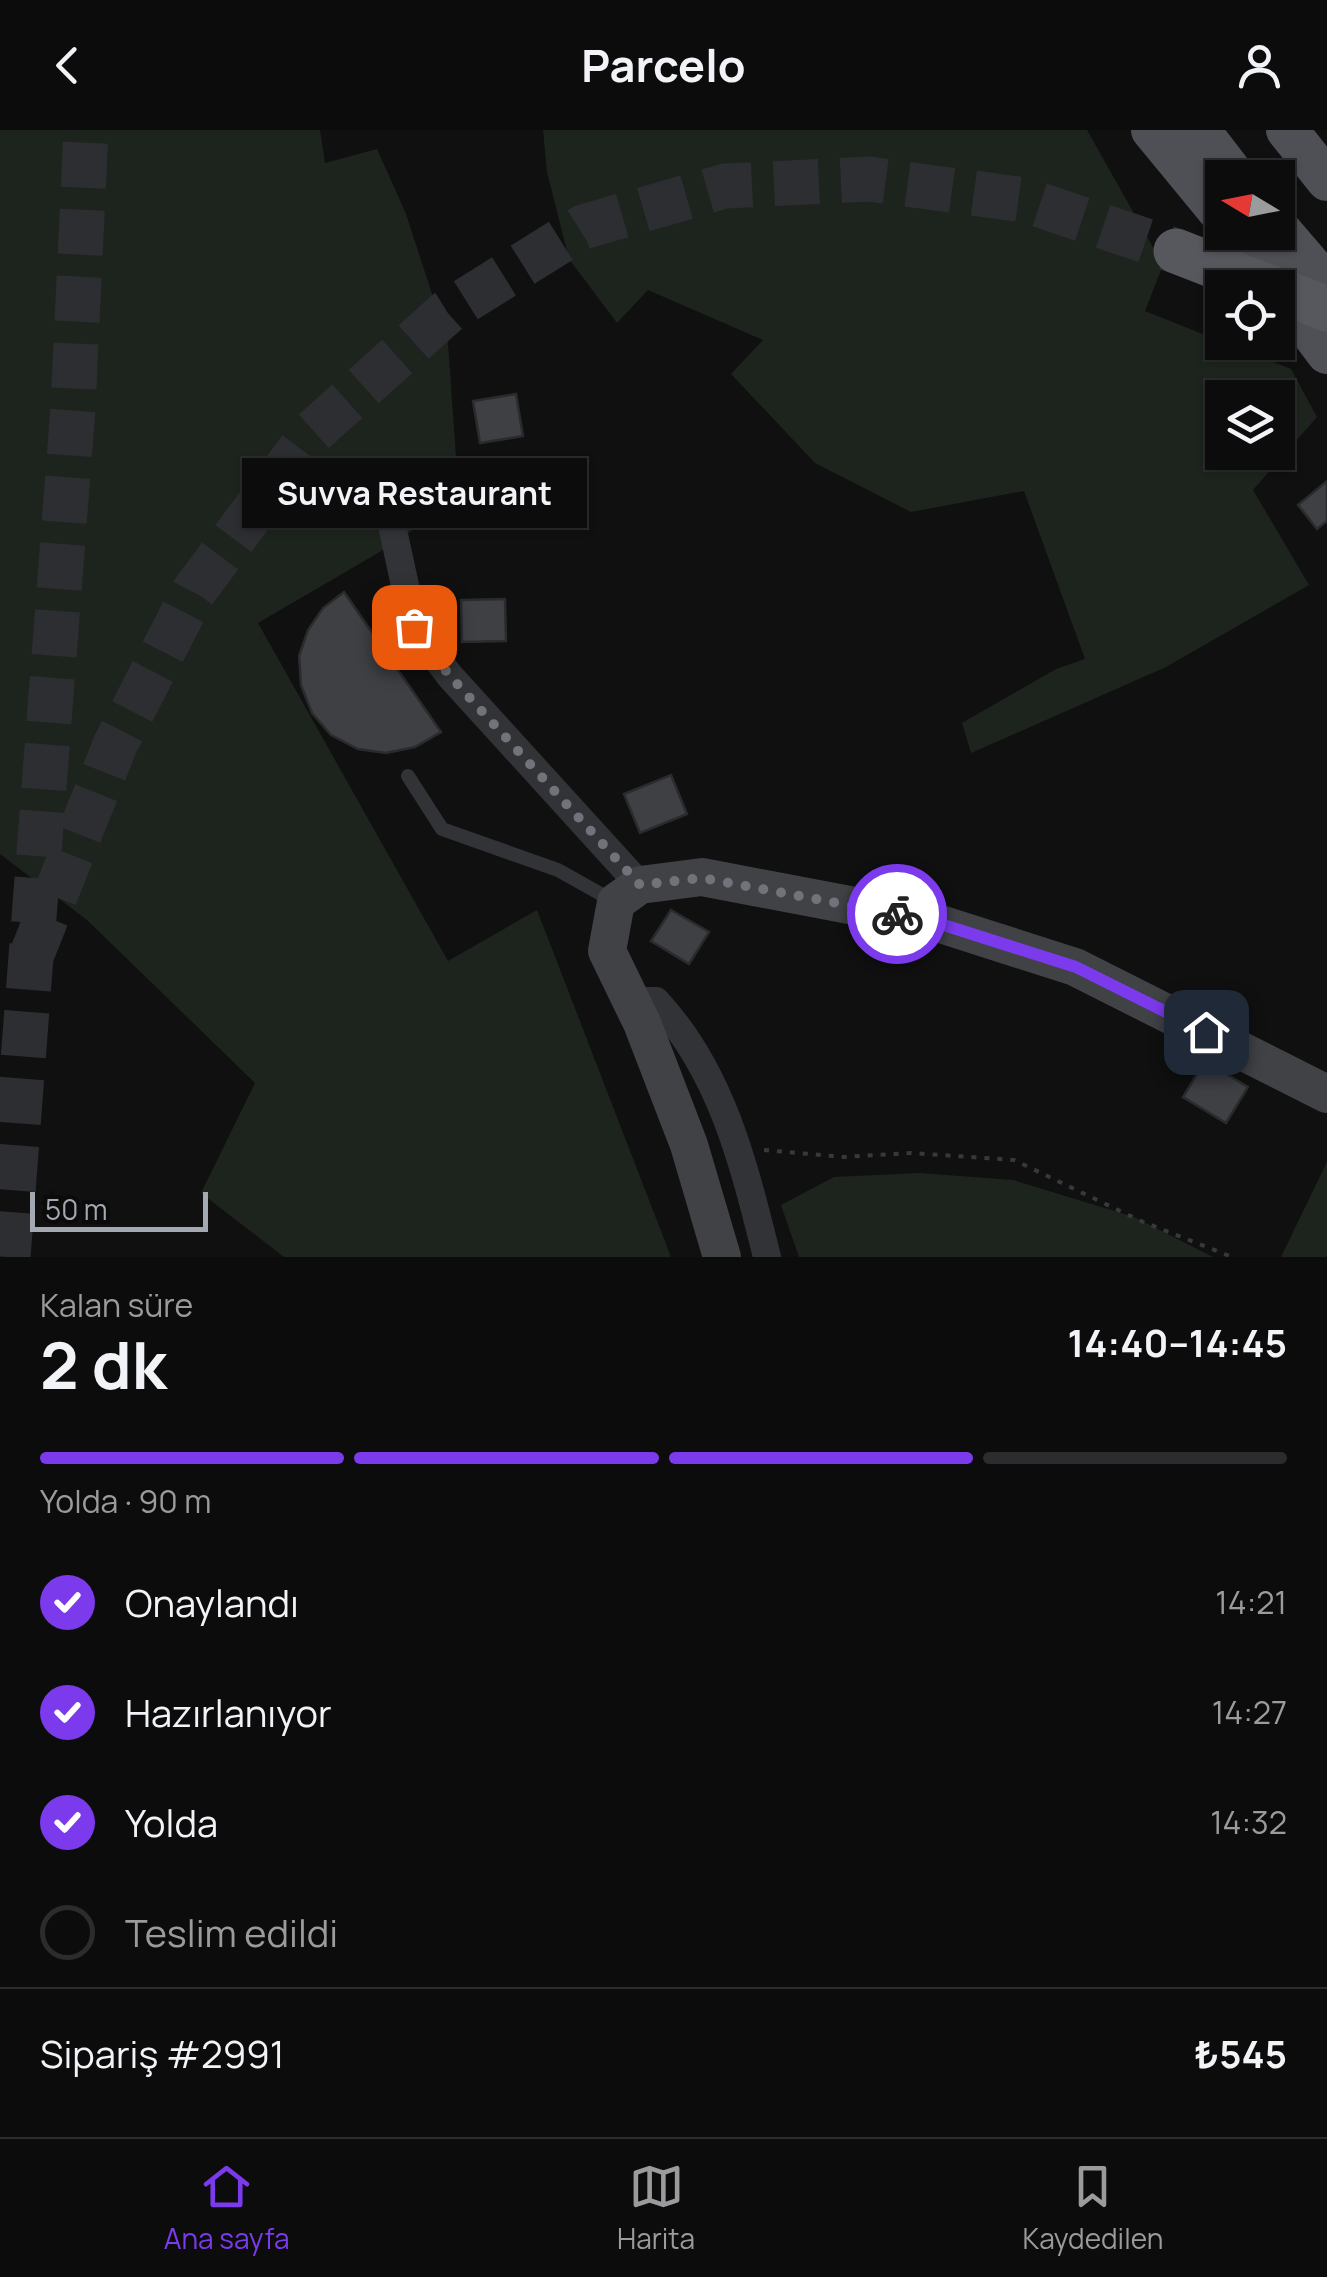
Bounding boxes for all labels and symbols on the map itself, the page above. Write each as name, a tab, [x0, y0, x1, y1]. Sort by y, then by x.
north arrow	[1205, 160, 1295, 250]
callout: Suvva Restaurant	[242, 457, 586, 527]
pin	[372, 585, 457, 670]
courier	[847, 864, 947, 964]
pin	[1164, 990, 1249, 1075]
scale bar	[30, 1187, 208, 1232]

